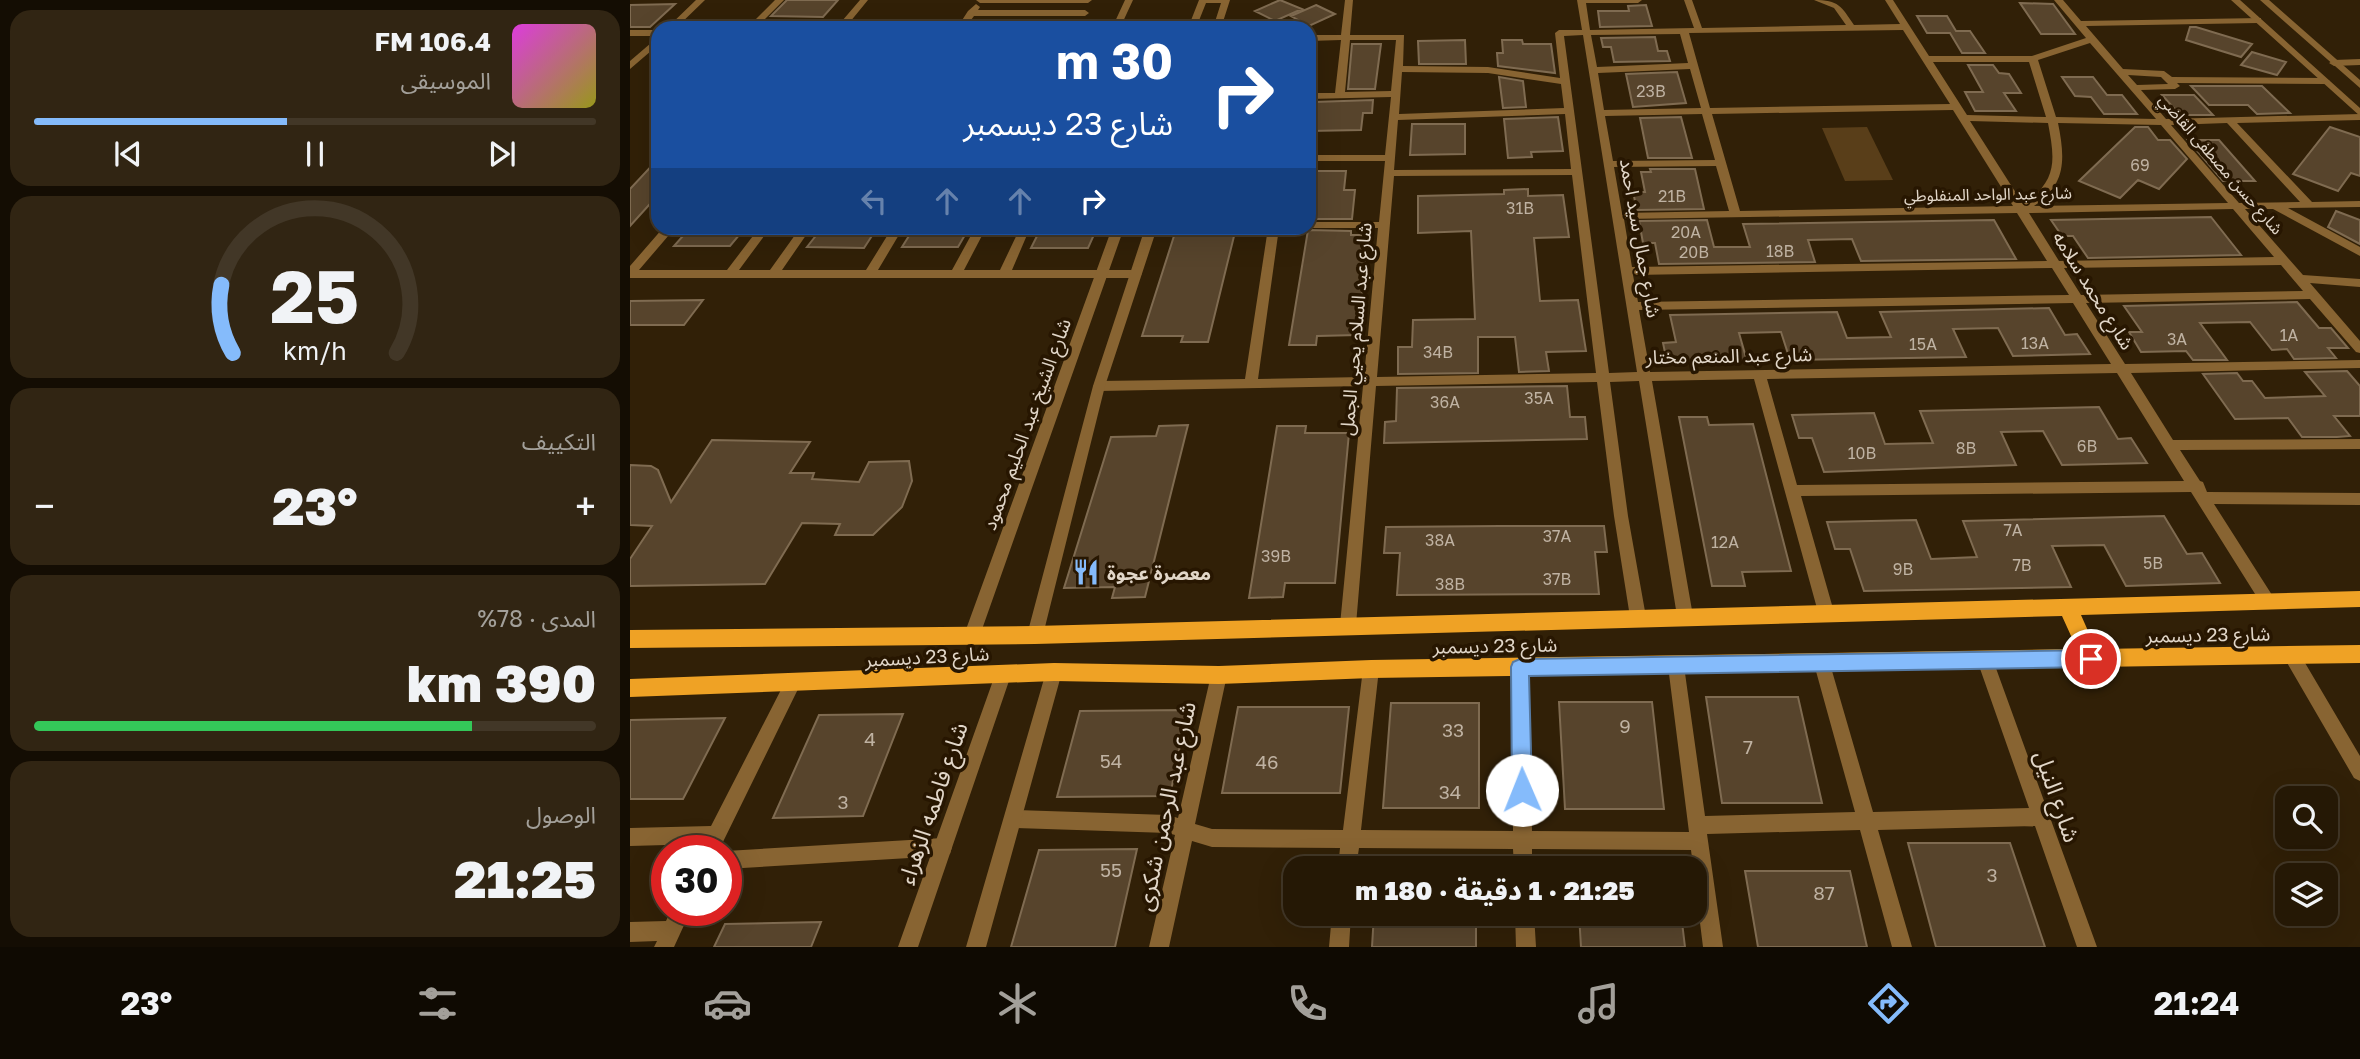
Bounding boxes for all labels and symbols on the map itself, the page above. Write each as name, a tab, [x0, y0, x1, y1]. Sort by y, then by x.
house number: 23B	[1636, 81, 1666, 101]
street label: شارع حسن مصطفى القاضي	[2152, 90, 2287, 240]
house number: 69	[2130, 155, 2150, 175]
street label: شارع جمال سيد احمد	[1613, 157, 1666, 320]
street label: شارع عبد الواحد المنفلوطي	[1904, 183, 2072, 208]
house number: 21B	[1658, 186, 1686, 206]
house number: 31B	[1506, 198, 1534, 218]
street label: شارع عبد السلام يحيي الجمل	[1334, 222, 1380, 437]
house number: 20A	[1671, 222, 1701, 242]
street label: شارع محمد سلامه	[2046, 227, 2140, 355]
house number: 18B	[1766, 241, 1794, 261]
house number: 20B	[1679, 242, 1709, 262]
street label: شارع الشيخ عبد الحليم محمود	[977, 315, 1079, 534]
house number: 1A	[2280, 325, 2299, 345]
house number: 3A	[2167, 329, 2187, 349]
house number: 13A	[2021, 333, 2049, 353]
house number: 15A	[1909, 334, 1937, 354]
house number: 34B	[1423, 342, 1453, 362]
street label: شارع عبد المنعم مختار	[1644, 342, 1813, 372]
house number: 35A	[1524, 388, 1554, 408]
house number: 36A	[1430, 392, 1460, 412]
house number: 6B	[2077, 436, 2097, 456]
house number: 8B	[1956, 438, 1976, 458]
house number: 10B	[1848, 443, 1876, 463]
house number: 7A	[2003, 520, 2023, 540]
house number: 37A	[1543, 526, 1572, 546]
house number: 38A	[1425, 530, 1455, 550]
house number: 12A	[1711, 532, 1739, 552]
house number: 39B	[1261, 546, 1291, 566]
house number: 5B	[2143, 553, 2163, 573]
house number: 7B	[2012, 555, 2032, 575]
restaurant icon: معصرة عجوة	[1071, 557, 1101, 587]
house number: 9B	[1893, 559, 1913, 579]
place label: معصرة عجوة	[1107, 561, 1211, 585]
house number: 37B	[1543, 569, 1571, 589]
house number: 38B	[1435, 574, 1465, 594]
street label: شارع 23 ديسمبر	[2145, 621, 2271, 650]
pin	[2061, 629, 2121, 689]
street label: شارع 23 ديسمبر	[1432, 632, 1558, 661]
street label: شارع 23 ديسمبر	[863, 641, 990, 674]
street label: شارع عبد الرحمن شكرى	[1129, 699, 1205, 914]
house number: 9	[1619, 714, 1631, 737]
street label: شارع فاطمه الزهراء	[891, 718, 977, 889]
house number: 33	[1442, 718, 1464, 741]
house number: 4	[864, 727, 876, 750]
house number: 7	[1743, 735, 1753, 758]
street label: شارع النيل	[2025, 746, 2087, 847]
house number: 54	[1100, 749, 1122, 772]
house number: 46	[1255, 750, 1279, 773]
position arrow	[1485, 753, 1559, 827]
house number: 34	[1439, 780, 1461, 803]
house number: 3	[837, 790, 849, 813]
speed limit sign: 30	[651, 835, 742, 926]
house number: 55	[1100, 858, 1122, 881]
house number: 3	[1986, 863, 1998, 886]
house number: 87	[1813, 881, 1835, 904]

